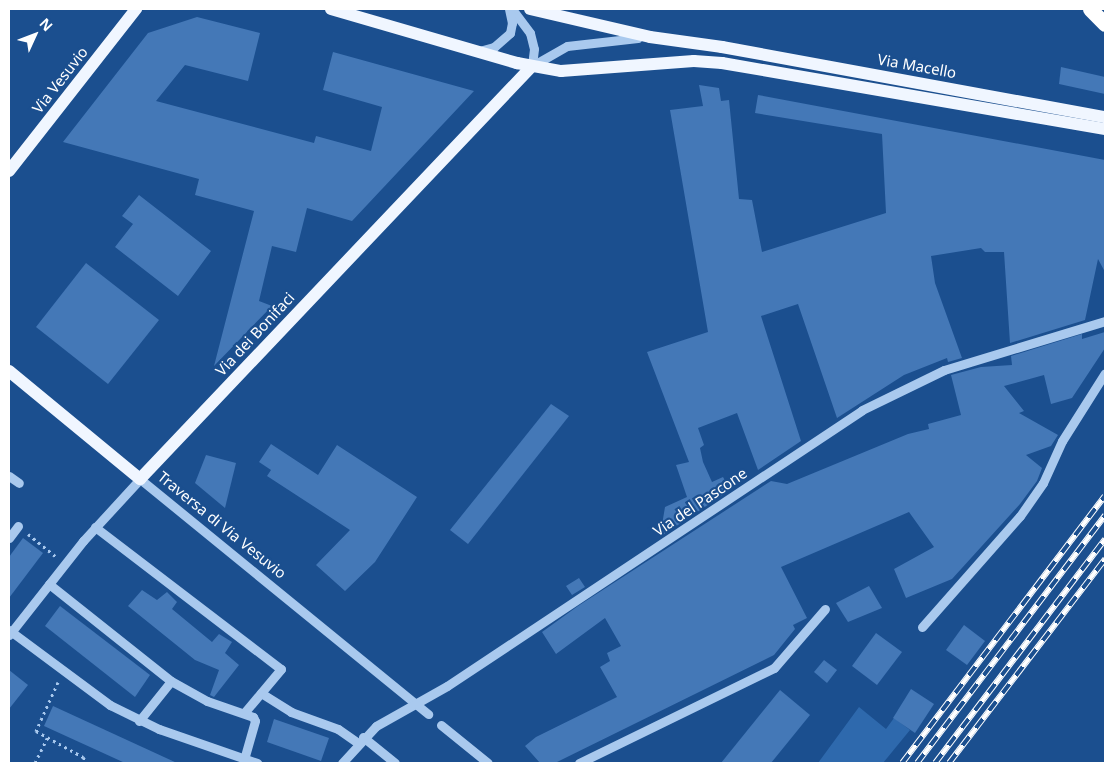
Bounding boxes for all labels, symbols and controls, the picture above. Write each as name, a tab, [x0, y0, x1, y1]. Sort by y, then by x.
north arrow	[10, 10, 60, 60]
text: N	[35, 14, 57, 35]
street label: Via Vesuvio	[28, 43, 92, 117]
street label: Via Macello	[876, 50, 958, 82]
street label: Via dei Bonifaci	[212, 289, 298, 379]
street label: Via del Pascone	[650, 464, 750, 540]
street label: Traversa di Via Vesuvio	[154, 468, 290, 582]

